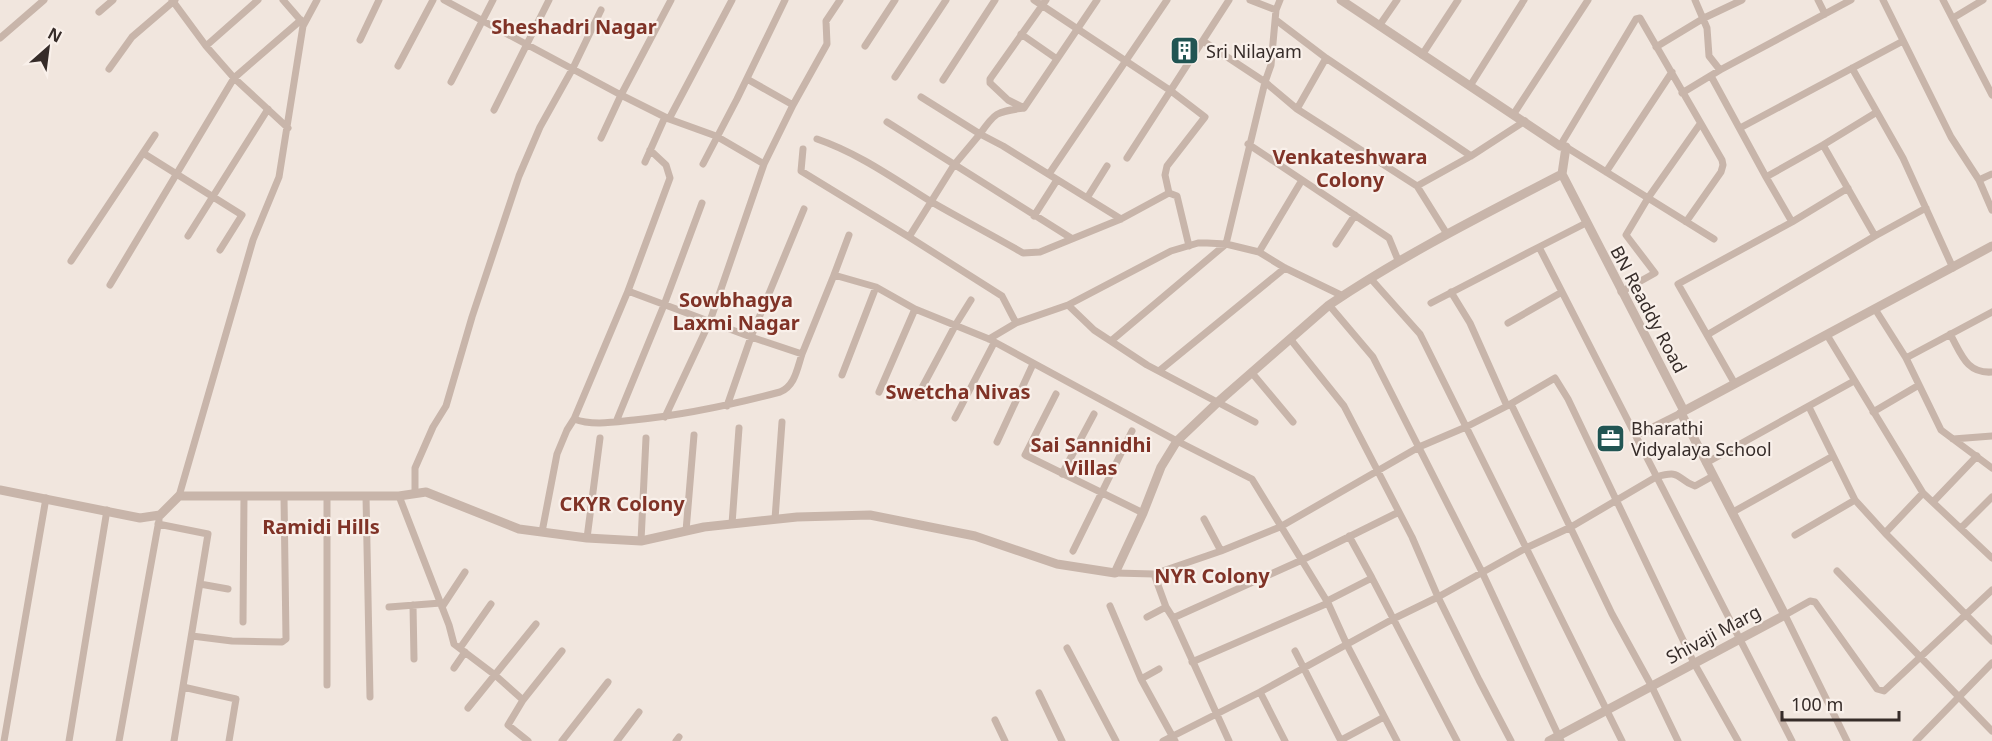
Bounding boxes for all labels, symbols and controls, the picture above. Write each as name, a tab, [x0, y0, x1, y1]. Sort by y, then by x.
district label: Sheshadri Nagar	[491, 13, 657, 40]
north arrow	[18, 18, 78, 78]
text: N	[44, 22, 66, 48]
building icon: Sri Nilayam	[1169, 35, 1201, 67]
place label: Sri Nilayam	[1206, 39, 1302, 63]
district label: Venkateshwara Colony	[1272, 143, 1428, 193]
street label: BN Readdy Road	[1605, 241, 1693, 377]
district label: Sowbhagya Laxmi Nagar	[672, 286, 800, 336]
district label: Swetcha Nivas	[886, 378, 1030, 405]
place label: Bharathi Vidyalaya School	[1631, 416, 1772, 461]
office icon: Bharathi Vidyalaya School	[1594, 422, 1626, 454]
district label: Sai Sannidhi Villas	[1031, 431, 1151, 481]
district label: CKYR Colony	[559, 490, 685, 517]
district label: Ramidi Hills	[262, 513, 380, 540]
district label: NYR Colony	[1154, 562, 1270, 589]
street label: Shivaji Marg	[1662, 599, 1764, 669]
scale bar	[1782, 684, 1899, 722]
text: 100 m	[1791, 692, 1843, 716]

